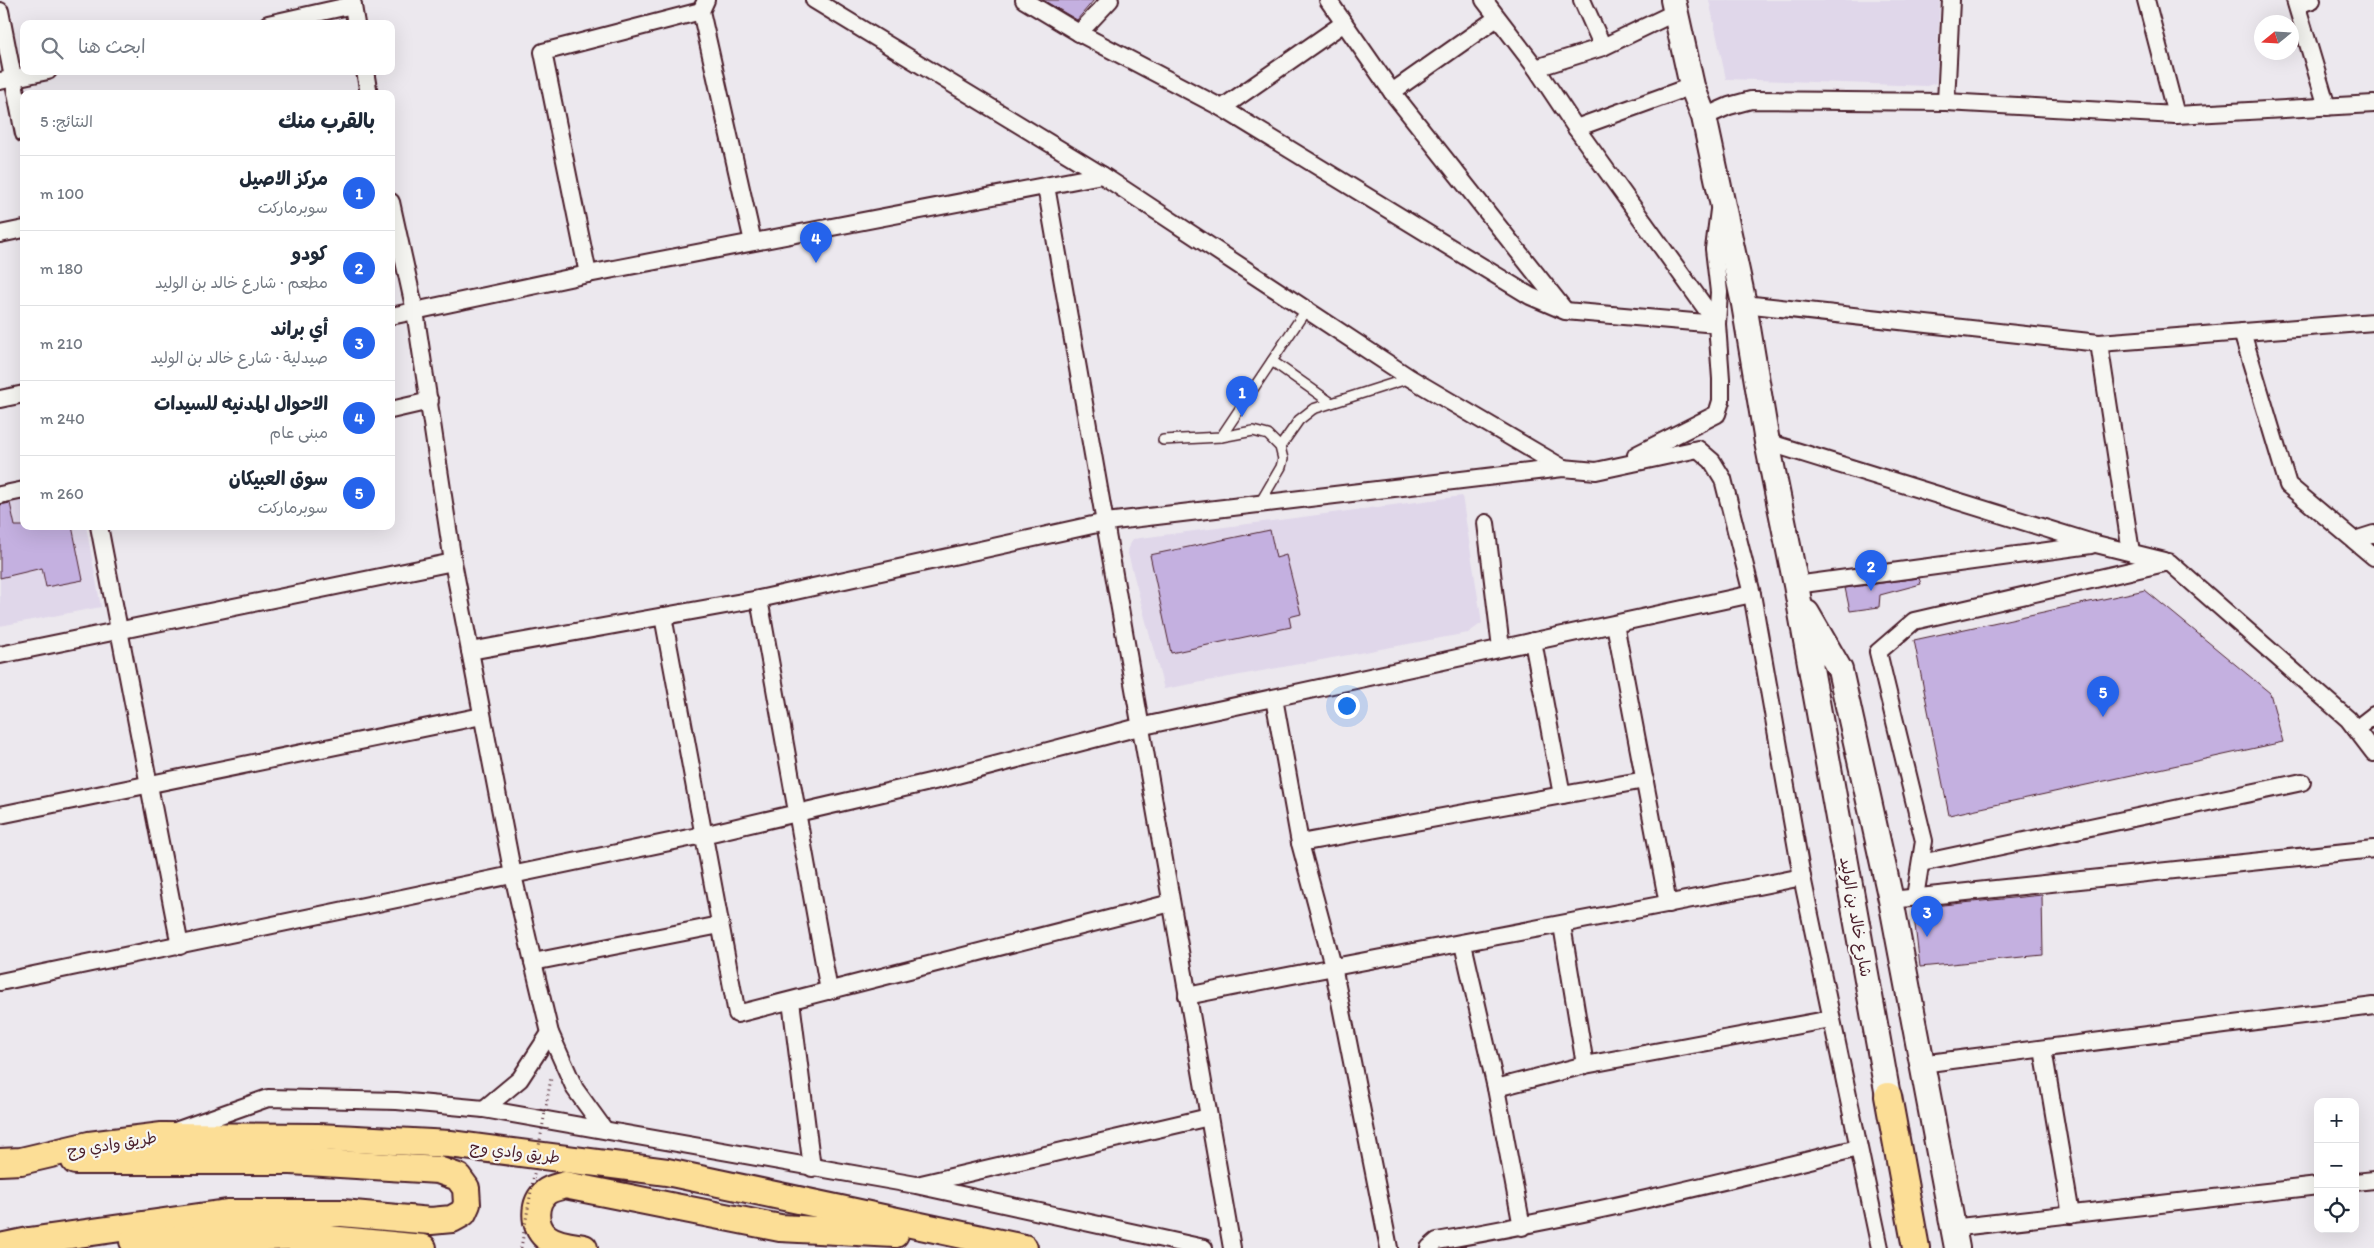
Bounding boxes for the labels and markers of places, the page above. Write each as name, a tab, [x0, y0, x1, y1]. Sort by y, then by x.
pin: 4	[800, 222, 832, 263]
pin: 1	[1226, 376, 1258, 417]
pin: 2	[1855, 550, 1887, 591]
pin: 5	[2087, 676, 2119, 717]
pin: 3	[1911, 896, 1943, 937]

